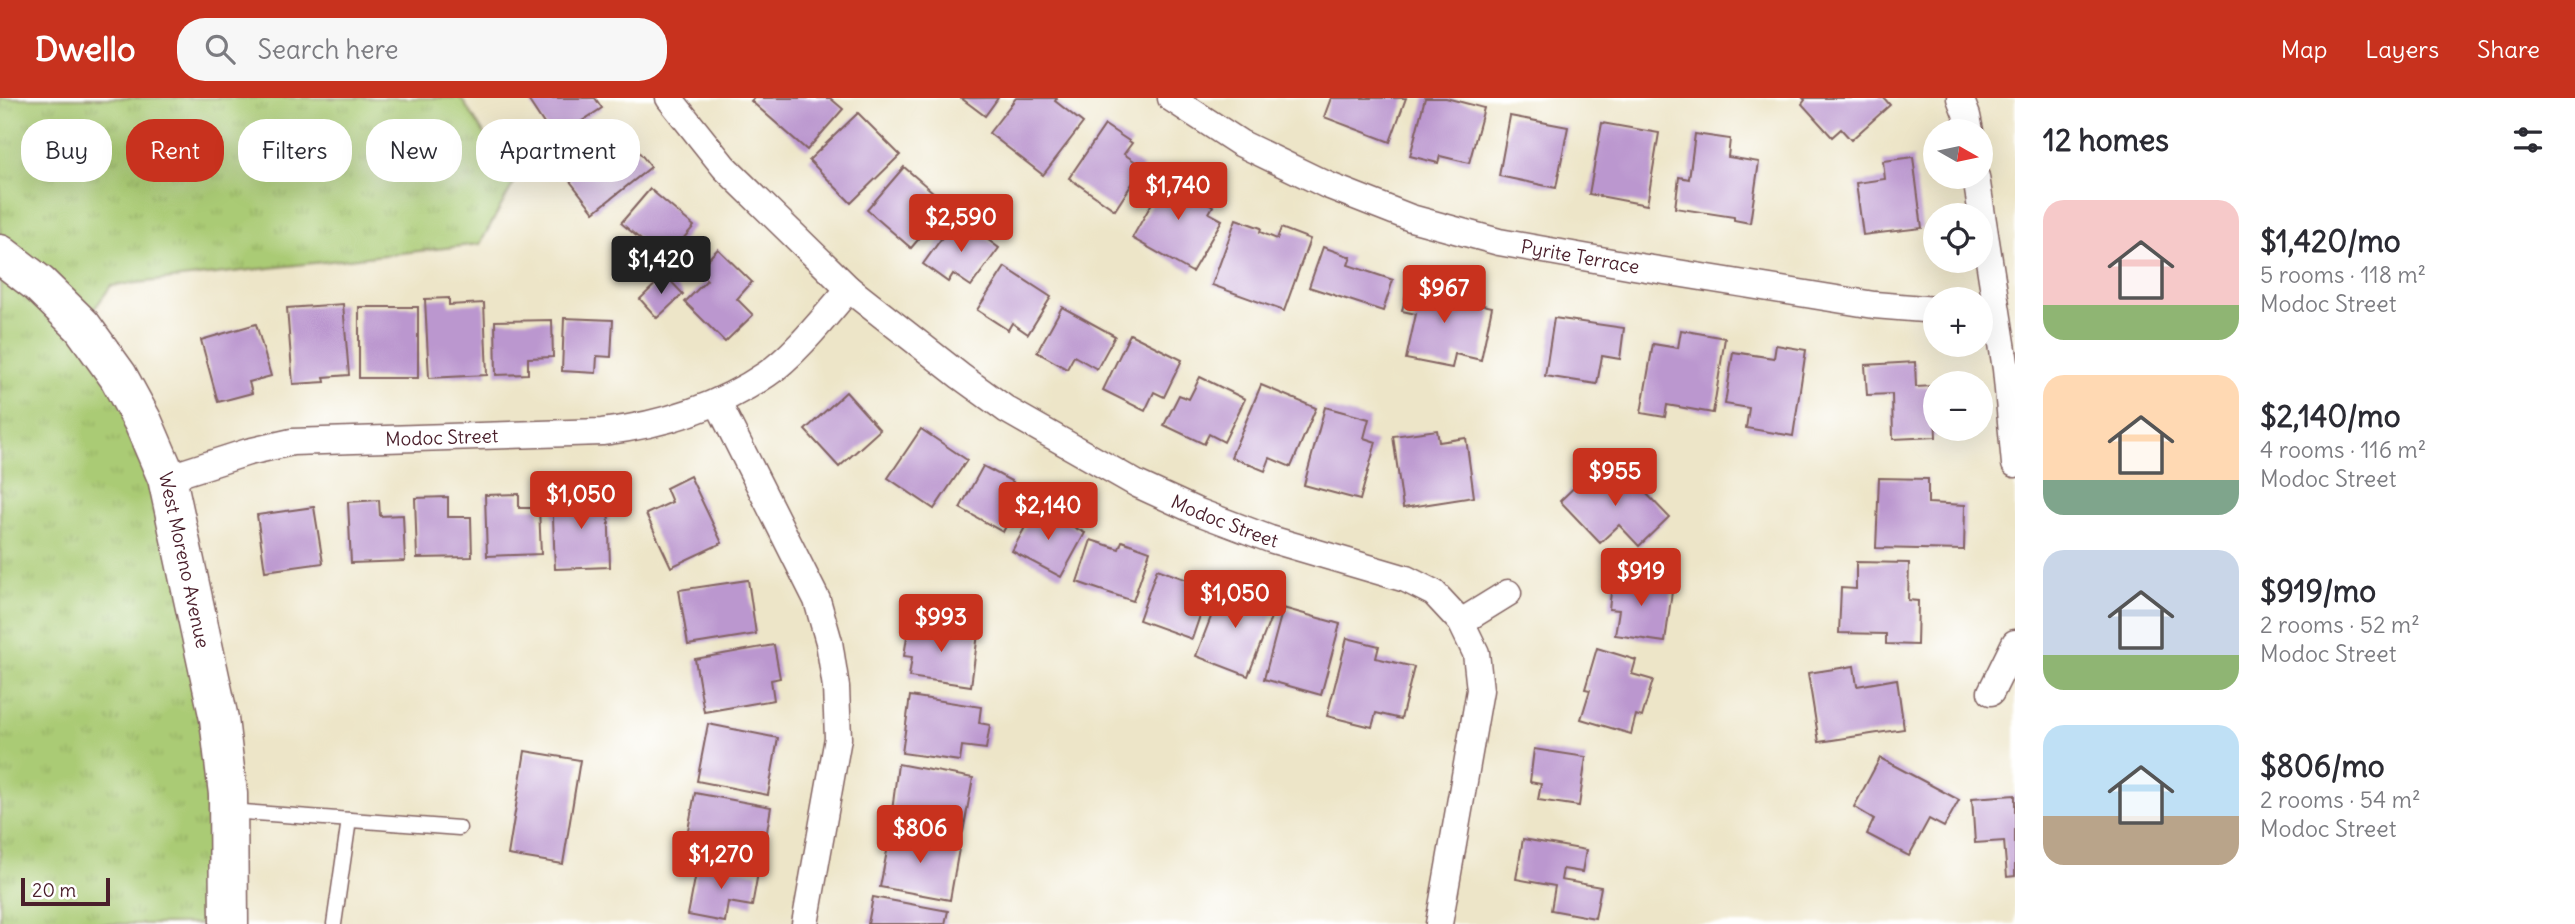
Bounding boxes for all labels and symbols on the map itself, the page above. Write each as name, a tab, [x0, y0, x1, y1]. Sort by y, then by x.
north arrow	[1923, 119, 1993, 189]
pin: $1,740	[1121, 162, 1235, 222]
pin: $2,590	[904, 194, 1018, 254]
street label: Pyrite Terrace	[1519, 234, 1641, 279]
pin: $1,420	[604, 236, 718, 296]
pin: $967	[1403, 266, 1485, 325]
street label: Modoc Street	[385, 423, 498, 451]
pin: $955	[1574, 448, 1656, 508]
street label: West Moreno Avenue	[154, 470, 215, 650]
pin: $1,050	[524, 472, 638, 531]
pin: $2,140	[991, 482, 1105, 542]
street label: Modoc Street	[1168, 489, 1281, 553]
pin: $919	[1600, 548, 1682, 608]
pin: $1,050	[1178, 570, 1292, 630]
pin: $993	[900, 594, 982, 654]
pin: $806	[879, 806, 961, 865]
pin: $1,270	[664, 832, 778, 891]
scale bar	[21, 875, 110, 907]

